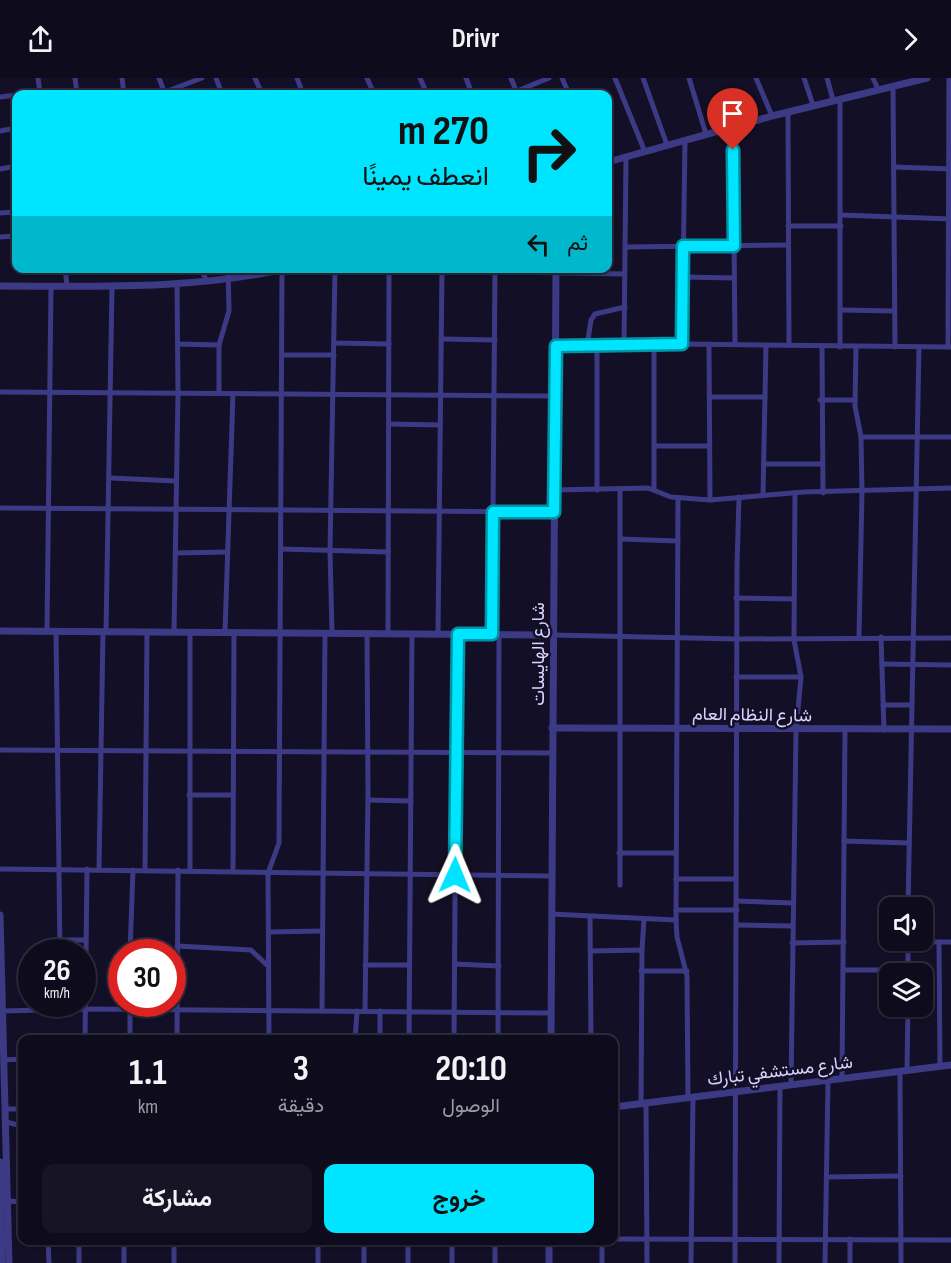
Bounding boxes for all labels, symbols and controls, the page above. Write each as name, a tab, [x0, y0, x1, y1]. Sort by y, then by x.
icon: share	[24, 23, 57, 56]
text: Drivr	[452, 23, 499, 55]
icon: forward	[894, 23, 927, 56]
pin	[707, 88, 758, 150]
icon: arrive	[716, 97, 749, 130]
text: 270 m	[398, 106, 489, 157]
icon: right	[510, 114, 588, 192]
text: انعطف يمينًا	[362, 161, 489, 193]
icon: left	[522, 228, 555, 261]
text: ثم	[567, 230, 588, 257]
street label: شارع الهايسات	[528, 602, 550, 706]
street label: شارع النظام العام	[692, 703, 812, 728]
position arrow	[423, 843, 487, 907]
map controls	[879, 897, 933, 1017]
button: sound	[879, 897, 933, 951]
speed limit sign: 30	[108, 939, 186, 1017]
text: 26	[43, 953, 71, 989]
button: layers	[879, 963, 933, 1017]
text: km/h	[44, 984, 70, 1003]
text: 3	[293, 1048, 309, 1091]
text: 20:10	[435, 1048, 507, 1091]
text: 1.1	[129, 1052, 167, 1095]
street label: شارع مستشفي تبارك	[706, 1052, 854, 1094]
text: دقيقة	[278, 1094, 324, 1118]
text: الوصول	[442, 1094, 500, 1118]
text: km	[138, 1095, 158, 1119]
button: مشاركة	[42, 1164, 312, 1233]
button: خروج	[324, 1164, 594, 1233]

